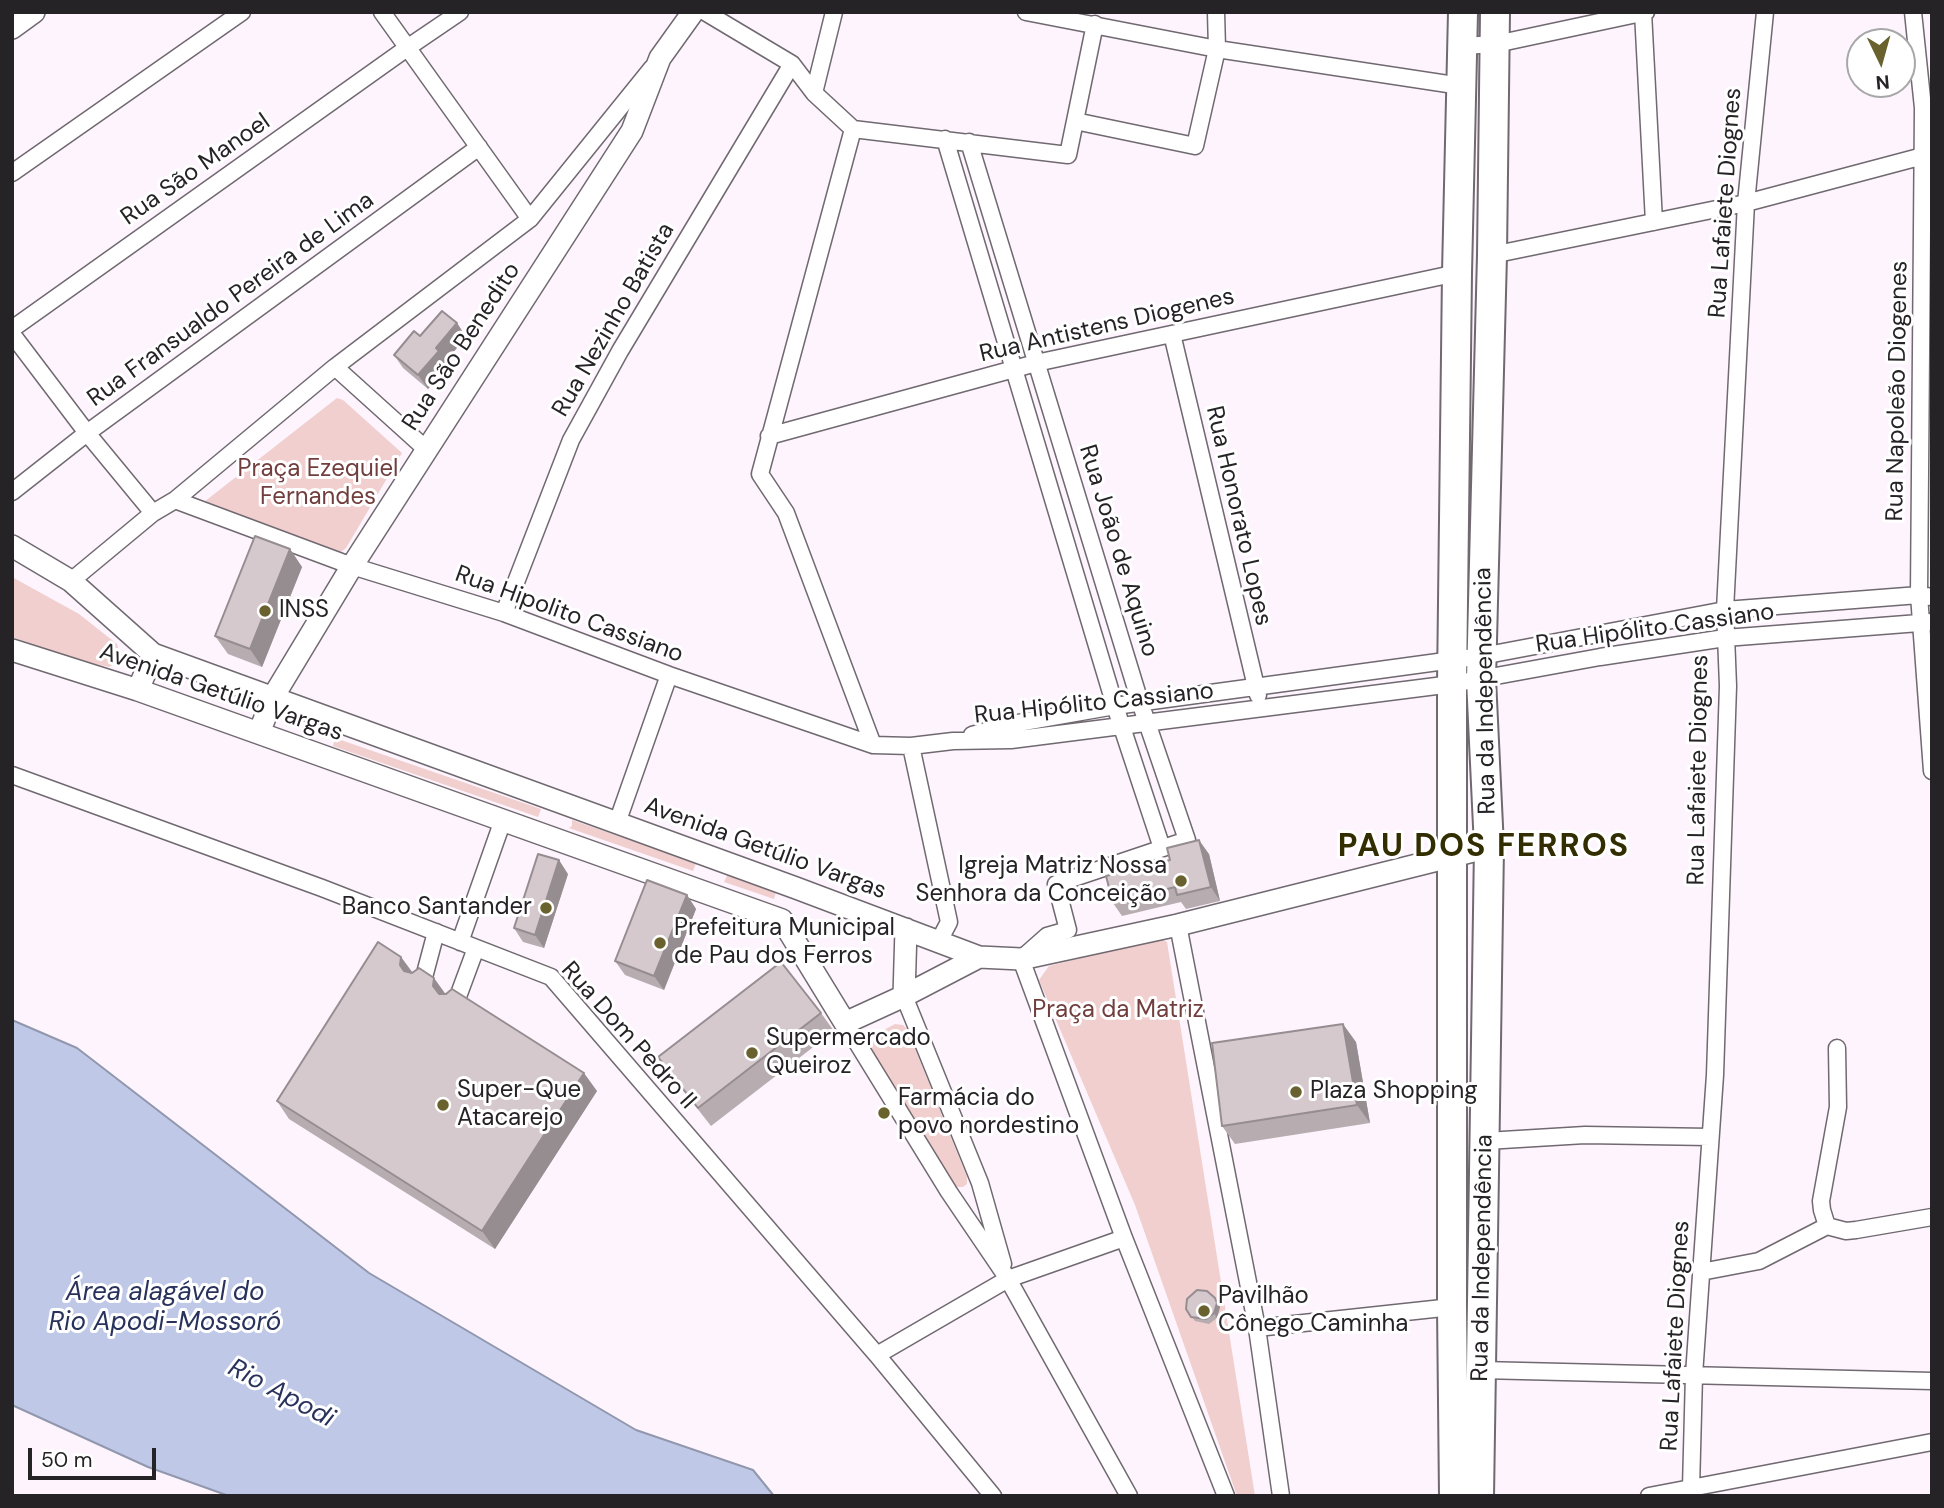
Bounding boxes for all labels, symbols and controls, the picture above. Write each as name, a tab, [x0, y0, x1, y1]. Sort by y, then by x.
north arrow	[1846, 28, 1916, 98]
text: N	[1875, 69, 1891, 95]
street label: Rua Lafaiete Diognes	[1704, 87, 1748, 319]
street label: Rua São Manoel	[116, 108, 276, 232]
street label: Rua Fransualdo Pereira de Lima	[82, 186, 380, 414]
street label: Rua Nezinho Batista	[547, 218, 681, 422]
street label: Rua São Benedito	[397, 258, 527, 436]
street label: Rua Napoleão Diogenes	[1881, 260, 1915, 522]
street label: Rua Antistens Diogenes	[977, 283, 1237, 369]
street label: Rua Honorato Lopes	[1199, 403, 1277, 629]
street label: Rua João de Aquino	[1072, 441, 1164, 661]
park label: Praça Ezequiel Fernandes	[238, 456, 398, 512]
street label: Rua Hipolito Cassiano	[451, 560, 687, 670]
street label: Rua da Independência	[1469, 567, 1503, 815]
place label: INSS	[279, 597, 329, 625]
street label: Rua Hipólito Cassiano	[1534, 598, 1776, 660]
marker: INSS	[257, 603, 273, 619]
street label: Avenida Getúlio Vargas	[95, 638, 347, 748]
street label: Rua Lafaiete Diognes	[1683, 654, 1715, 886]
street label: Rua Hipólito Cassiano	[973, 677, 1215, 731]
street label: Avenida Getúlio Vargas	[640, 792, 890, 906]
district label: PAU DOS FERROS	[1340, 829, 1628, 867]
place label: Igreja Matriz Nossa Senhora da Conceição	[915, 853, 1167, 909]
marker: Igreja Matriz Nossa Senhora da Conceição	[1173, 873, 1189, 889]
place label: Banco Santander	[342, 894, 532, 922]
marker: Banco Santander	[538, 900, 554, 916]
place label: Prefeitura Municipal de Pau dos Ferros	[674, 915, 895, 971]
marker: Prefeitura Municipal de Pau dos Ferros	[652, 935, 668, 951]
street label: Rua Dom Pedro II	[554, 956, 702, 1116]
park label: Praça da Matriz	[1032, 997, 1204, 1025]
place label: Supermercado Queiroz	[766, 1025, 931, 1081]
marker: Supermercado Queiroz	[744, 1045, 760, 1061]
place label: Super-Que Atacarejo	[457, 1077, 581, 1133]
place label: Plaza Shopping	[1310, 1078, 1478, 1106]
marker: Plaza Shopping	[1288, 1084, 1304, 1100]
place label: Farmácia do povo nordestino	[898, 1085, 1079, 1141]
marker: Super-Que Atacarejo	[435, 1097, 451, 1113]
marker: Farmácia do povo nordestino	[876, 1105, 892, 1121]
street label: Rua da Independência	[1466, 1134, 1500, 1382]
street label: Rua Lafaiete Diognes	[1656, 1220, 1696, 1452]
water label: Área alagável do Rio Apodi-Mossoró	[49, 1277, 281, 1338]
place label: Pavilhão Cônego Caminha	[1218, 1283, 1408, 1339]
marker: Pavilhão Cônego Caminha	[1196, 1303, 1212, 1319]
water label: Rio Apodi	[222, 1353, 340, 1435]
scale bar	[32, 1434, 159, 1478]
text: 50 m	[41, 1446, 92, 1474]

